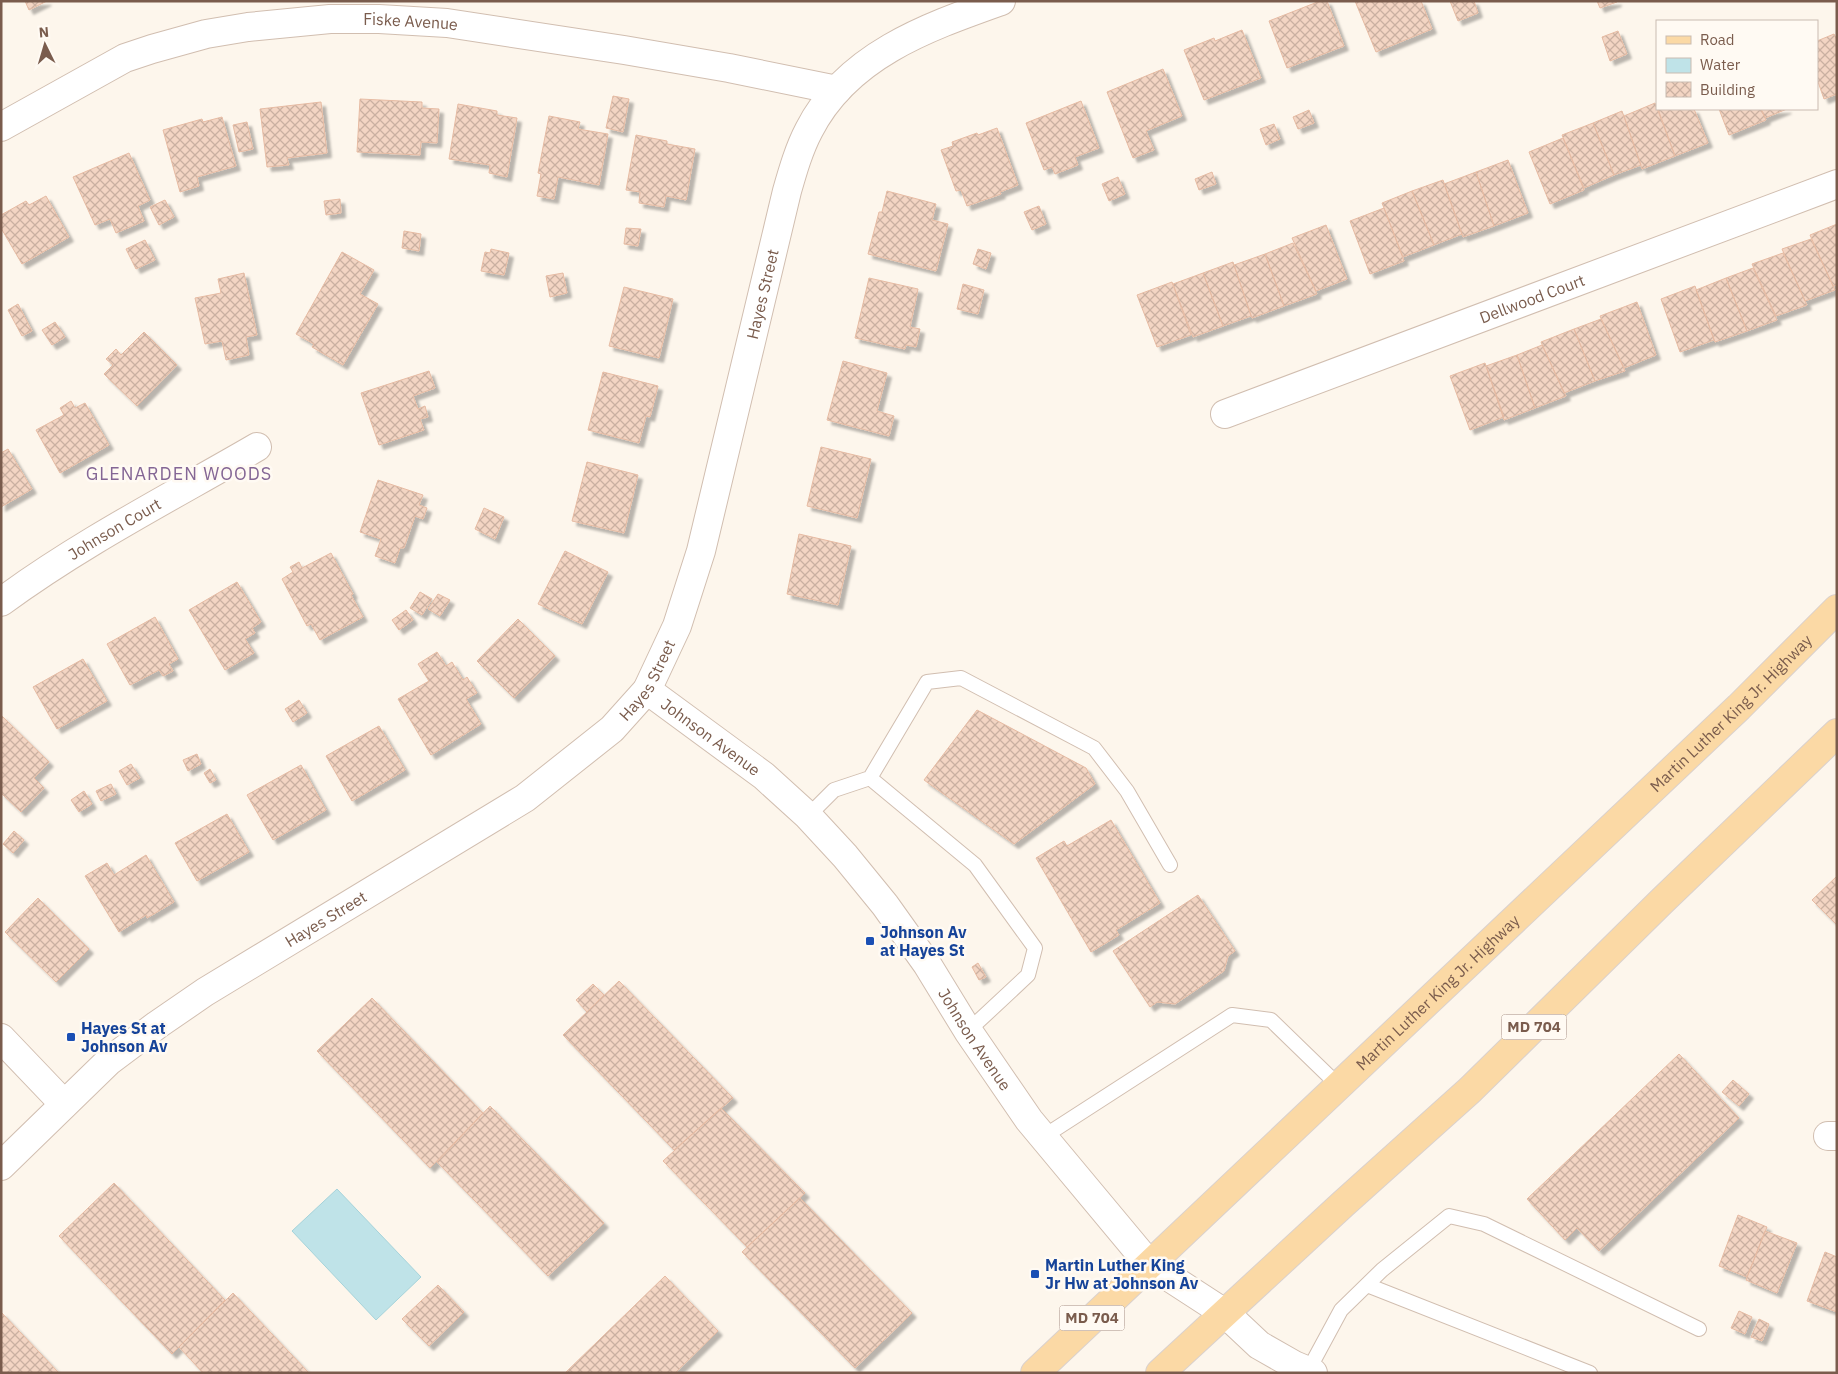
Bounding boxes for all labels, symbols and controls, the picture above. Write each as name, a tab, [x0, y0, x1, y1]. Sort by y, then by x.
street label: Fiske Avenue	[363, 9, 460, 35]
north arrow	[20, 20, 70, 70]
legend	[1656, 20, 1818, 110]
text: N	[38, 23, 50, 41]
text: Road	[1700, 30, 1735, 49]
text: Water	[1700, 55, 1741, 74]
text: Building	[1700, 80, 1755, 99]
street label: Hayes Street	[742, 247, 783, 341]
street label: Dellwood Court	[1477, 270, 1587, 327]
district label: GLENARDEN WOODS	[86, 462, 272, 485]
street label: Johnson Court	[64, 494, 164, 564]
street label: Martin Luther King Jr. Highway	[1646, 630, 1816, 796]
street label: Hayes Street	[614, 636, 679, 725]
street label: Johnson Avenue	[657, 694, 764, 780]
street label: Hayes Street	[281, 886, 370, 951]
street label: Martin Luther King Jr. Highway	[1351, 910, 1523, 1074]
place label: Johnson Av at Hayes St	[880, 922, 967, 960]
marker: Johnson Av at Hayes St	[864, 935, 876, 947]
street label: Johnson Avenue	[934, 984, 1016, 1094]
road number: MD 704	[1502, 1014, 1566, 1040]
place label: Hayes St at Johnson Av	[81, 1018, 168, 1056]
marker: Hayes St at Johnson Av	[65, 1031, 77, 1043]
place label: Martin Luther King Jr Hw at Johnson Av	[1045, 1255, 1199, 1293]
marker: Martin Luther King Jr Hw at Johnson Av	[1029, 1268, 1041, 1280]
road number: MD 704	[1060, 1306, 1124, 1330]

